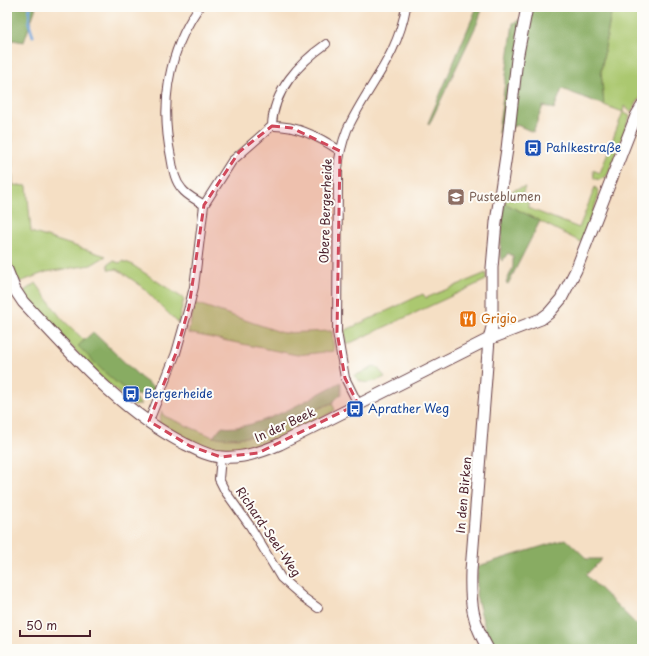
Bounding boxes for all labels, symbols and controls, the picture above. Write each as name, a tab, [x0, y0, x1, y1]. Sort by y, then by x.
bus stop icon: Pahlkestraße	[523, 138, 543, 158]
place label: Pahlkestraße	[546, 138, 621, 156]
street label: Obere Bergerheide	[314, 158, 336, 264]
school or university icon: Pusteblumen	[446, 187, 466, 207]
place label: Pusteblumen	[469, 187, 541, 205]
restaurant icon: Grigio	[458, 309, 478, 329]
place label: Grigio	[481, 309, 517, 327]
bus stop icon: Bergerheide	[121, 384, 141, 404]
place label: Bergerheide	[144, 384, 213, 402]
bus stop icon: Aprather Weg	[345, 399, 365, 419]
place label: Aprather Weg	[368, 399, 449, 417]
street label: In der Beek	[251, 402, 318, 446]
street label: In den Birken	[451, 456, 475, 534]
street label: Richard-Seel-Weg	[232, 483, 306, 580]
scale bar	[20, 612, 90, 638]
text: 50 m	[26, 616, 57, 634]

